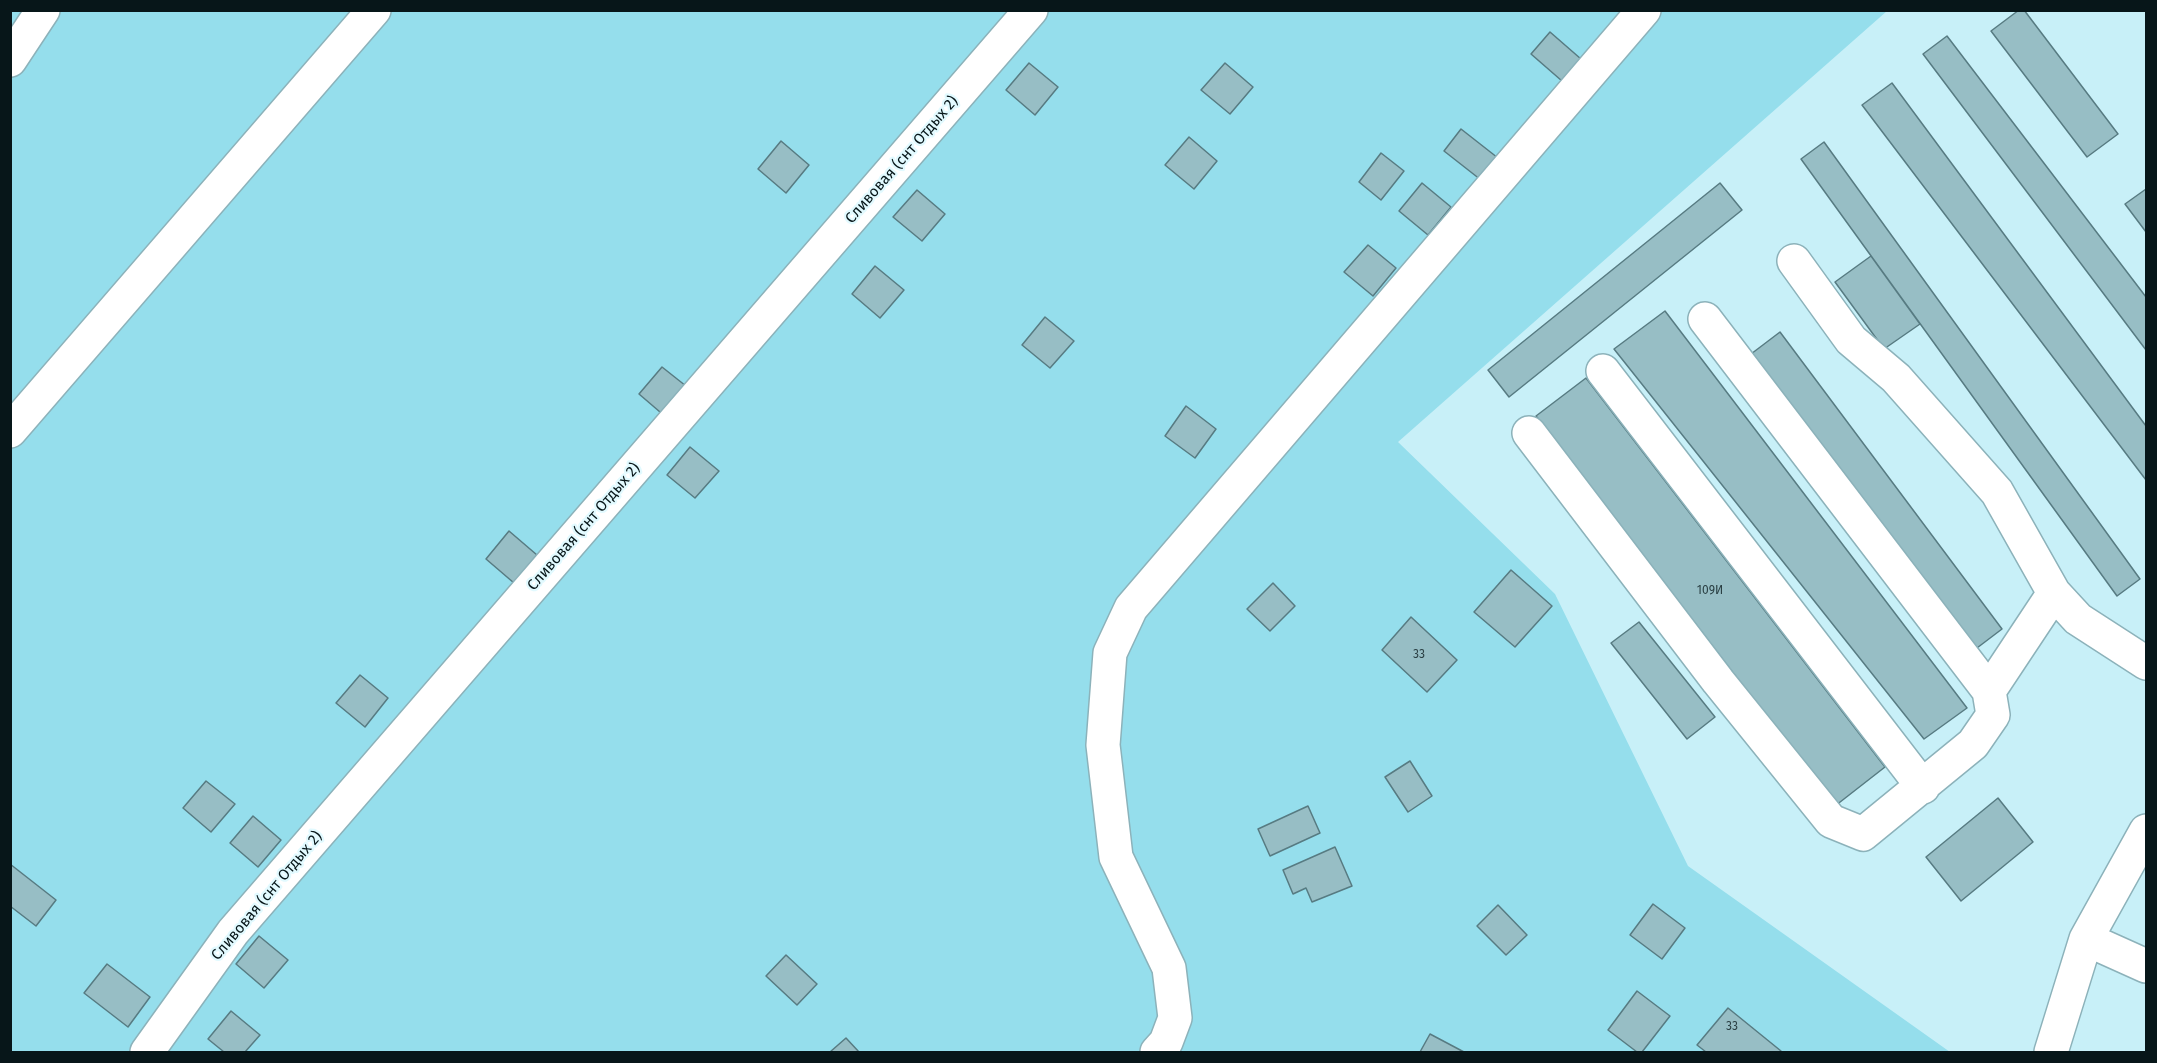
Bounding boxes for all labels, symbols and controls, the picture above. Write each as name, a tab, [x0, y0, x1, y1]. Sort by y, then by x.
street label: Сливовая (снт Отдых 2)	[842, 93, 962, 227]
street label: Сливовая (снт Отдых 2)	[524, 460, 644, 594]
house number: 109И	[1697, 584, 1723, 598]
house number: 33	[1413, 648, 1425, 662]
street label: Сливовая (снт Отдых 2)	[208, 828, 326, 964]
house number: 33	[1726, 1020, 1738, 1034]

